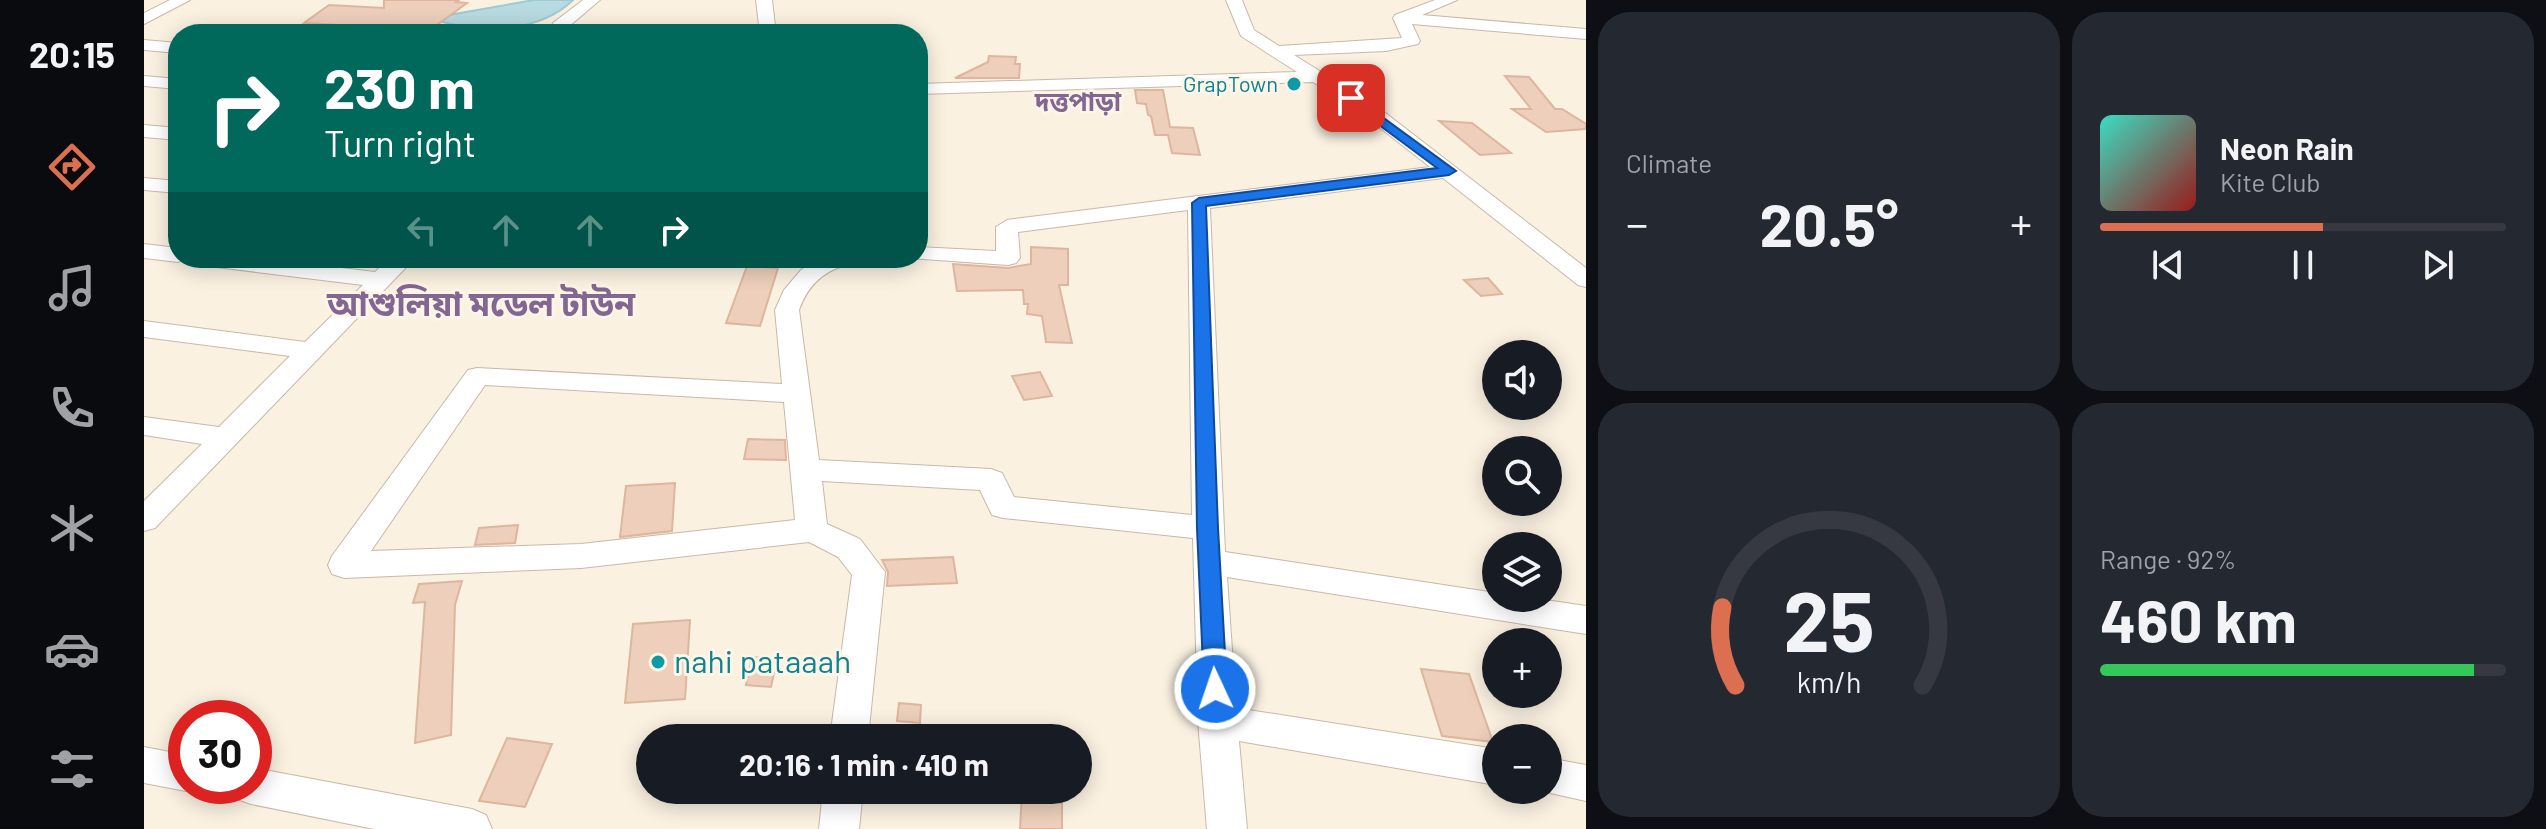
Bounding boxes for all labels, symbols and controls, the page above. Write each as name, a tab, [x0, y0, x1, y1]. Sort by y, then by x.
text: 20:15	[29, 32, 115, 75]
text: 230 m	[324, 53, 475, 120]
icon: right	[192, 56, 296, 160]
pin	[1317, 64, 1385, 132]
place label: GrapTown	[1183, 70, 1278, 96]
marker: GrapTown	[1285, 75, 1303, 93]
icon: arrive	[1329, 76, 1373, 120]
district label: দত্তপাড়া	[1034, 85, 1122, 116]
text: Turn right	[324, 121, 476, 164]
text: Neon Rain	[2220, 130, 2354, 166]
icon: directions	[44, 139, 100, 195]
text: Climate	[1626, 147, 1712, 178]
text: Kite Club	[2220, 166, 2321, 197]
text: 20.5°	[1760, 187, 1898, 259]
text: −	[1626, 196, 1648, 249]
text: +	[2010, 196, 2032, 249]
icon: left	[400, 208, 444, 252]
icon: ahead	[484, 208, 528, 252]
icon: ahead	[568, 208, 612, 252]
icon: right	[652, 208, 696, 252]
icon: previous	[2146, 243, 2190, 287]
icon: pause	[2281, 243, 2325, 287]
icon: next	[2416, 243, 2460, 287]
icon: music	[44, 260, 100, 316]
district label: আশুলিয়া মডেল টাউন	[326, 282, 636, 323]
map controls	[1482, 340, 1562, 804]
button: sound	[1482, 340, 1562, 420]
icon: phone	[44, 380, 100, 436]
button: search	[1482, 436, 1562, 516]
icon: climate	[44, 500, 100, 556]
button: layers	[1482, 532, 1562, 612]
text: Range · 92%	[2100, 543, 2236, 574]
text: 25	[1783, 568, 1875, 668]
text: 460 km	[2100, 583, 2297, 655]
icon: car	[44, 621, 100, 677]
button: +	[1482, 628, 1562, 708]
place label: nahi pataaah	[674, 641, 851, 679]
position arrow	[1173, 647, 1257, 731]
marker: nahi pataaah	[649, 653, 667, 671]
text: km/h	[1797, 664, 1861, 699]
speed limit sign: 30	[168, 700, 272, 804]
button: −	[1482, 724, 1562, 804]
icon: filters	[44, 741, 100, 797]
text: 20:16 · 1 min · 410 m	[739, 746, 989, 782]

